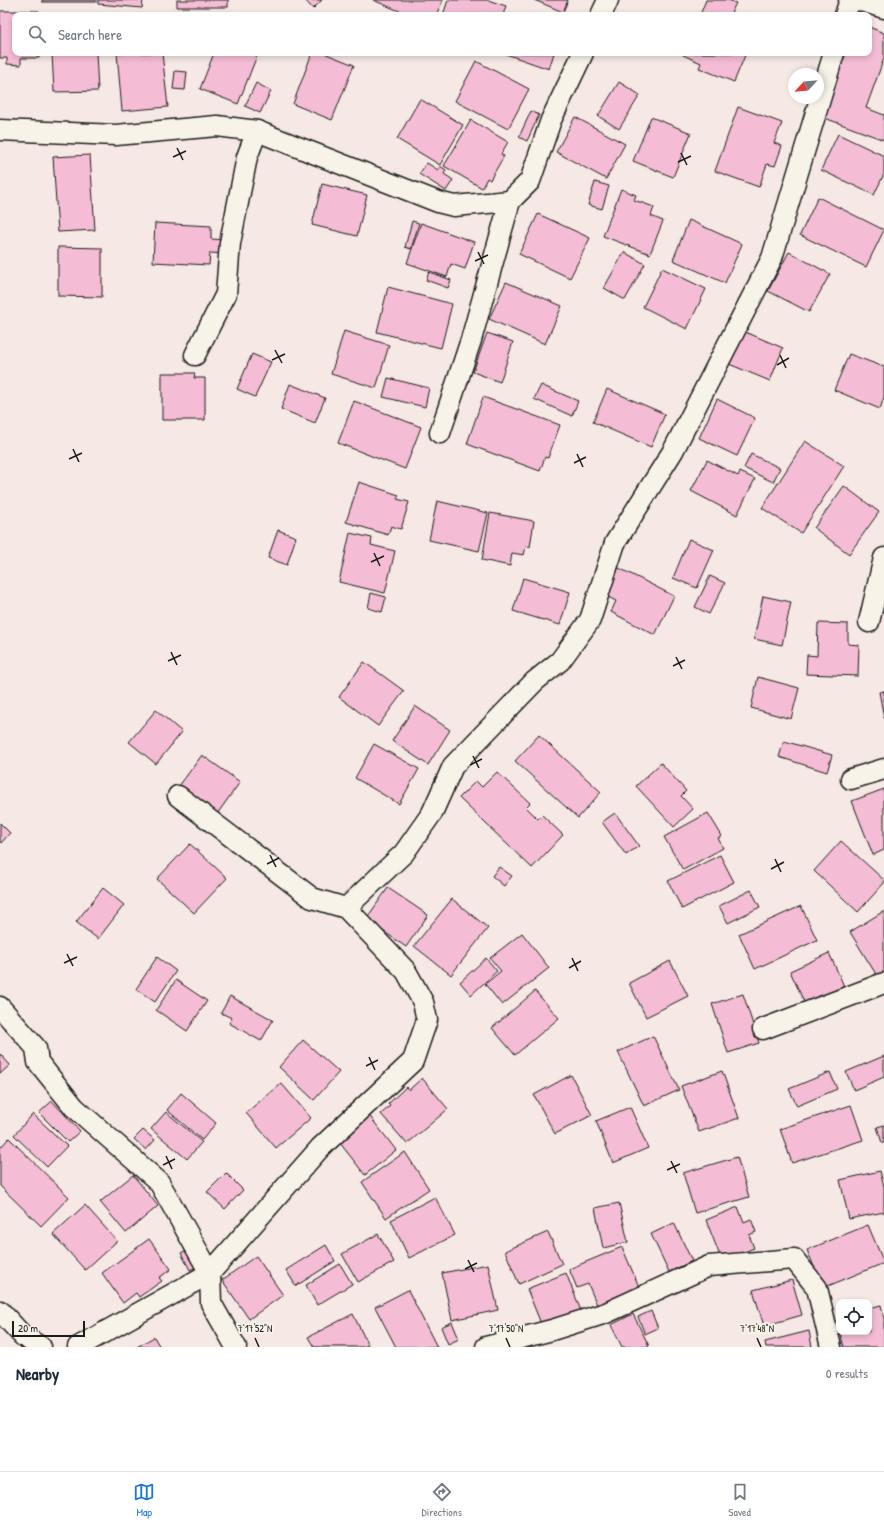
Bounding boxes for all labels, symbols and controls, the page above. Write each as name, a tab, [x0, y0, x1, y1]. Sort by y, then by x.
search box	[12, 12, 872, 56]
icon: search	[26, 23, 48, 45]
text: Search here	[58, 24, 122, 45]
north arrow	[788, 68, 824, 104]
map controls	[836, 1299, 872, 1335]
button: locate	[836, 1299, 872, 1335]
scale bar	[12, 1319, 85, 1338]
text: 20 m	[18, 1321, 38, 1335]
text: 7°17'52"N	[238, 1322, 272, 1335]
text: 7°17'50"N	[489, 1322, 523, 1335]
text: 7°17'48"N	[740, 1322, 774, 1335]
text: Nearby	[16, 1362, 59, 1385]
text: 0 results	[826, 1364, 868, 1382]
tab: Map	[133, 1481, 155, 1519]
tab: Directions	[422, 1481, 462, 1519]
tab: Saved	[728, 1481, 751, 1519]

